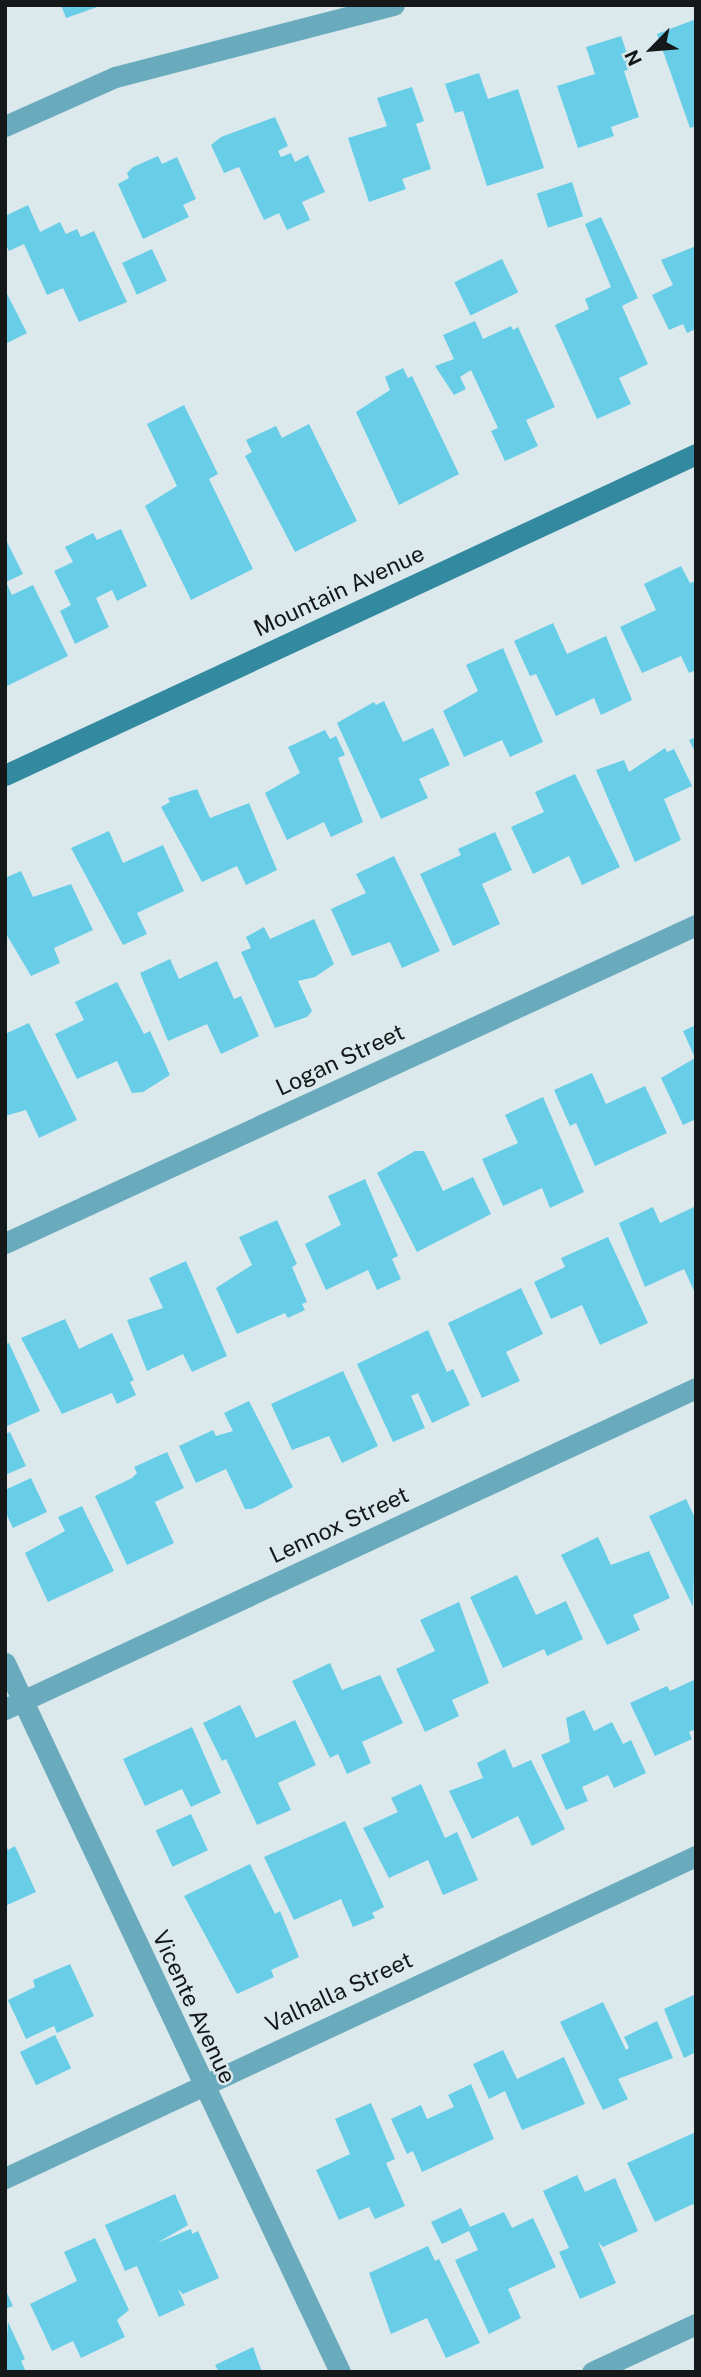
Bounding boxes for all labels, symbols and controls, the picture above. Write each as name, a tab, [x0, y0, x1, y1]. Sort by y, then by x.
north arrow	[617, 14, 687, 84]
text: N	[620, 46, 646, 69]
street label: Mountain Avenue	[249, 539, 429, 643]
street label: Logan Street	[271, 1018, 409, 1102]
street label: Lennox Street	[265, 1481, 413, 1569]
street label: Vicente Avenue	[146, 1926, 242, 2088]
street label: Valhalla Street	[261, 1946, 417, 2038]

